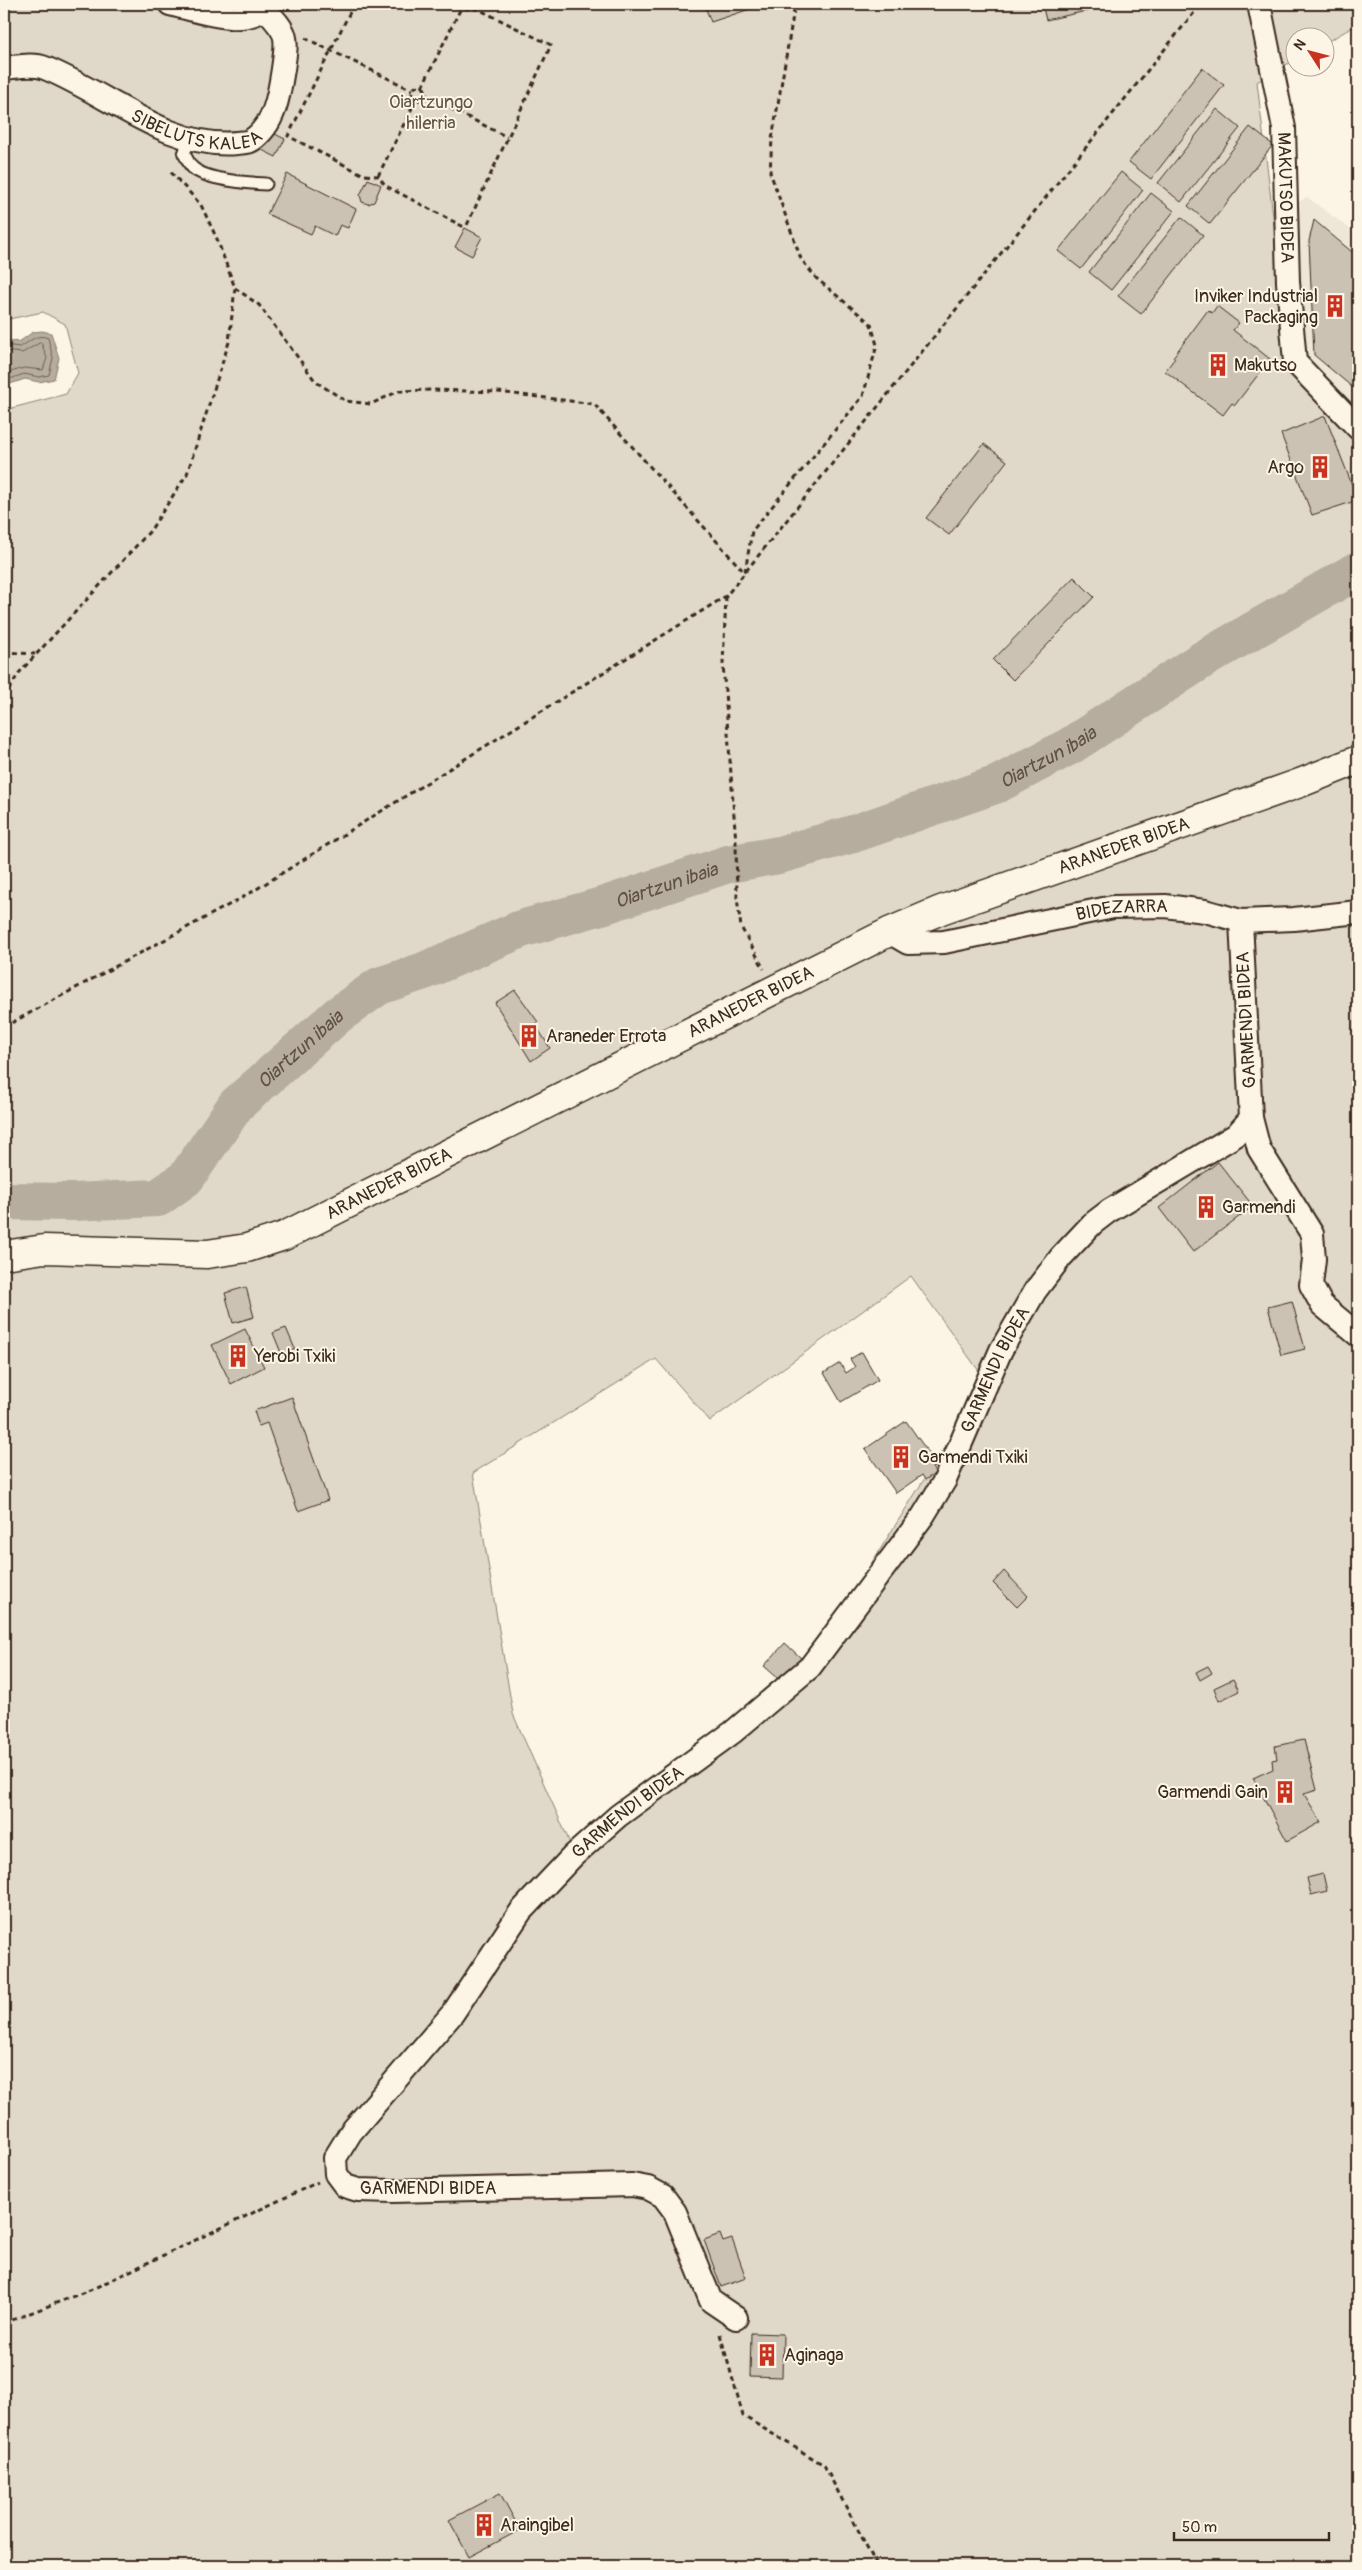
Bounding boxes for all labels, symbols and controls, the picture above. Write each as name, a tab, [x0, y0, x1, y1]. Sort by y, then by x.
north arrow	[1284, 28, 1334, 78]
text: N	[1290, 36, 1310, 53]
park label: Oiartzungo hilerria	[389, 91, 473, 135]
street label: SIBELUTS KALEA	[127, 104, 268, 156]
street label: MAKUTSO BIDEA	[1272, 132, 1299, 264]
place label: Inviker Industrial Packaging	[1194, 285, 1318, 329]
building icon: Inviker Industrial Packaging	[1322, 293, 1348, 319]
building icon: Makutso	[1205, 352, 1231, 378]
place label: Makutso	[1234, 354, 1297, 377]
building icon: Argo	[1307, 454, 1333, 480]
place label: Argo	[1267, 456, 1304, 479]
water label: Oiartzun ibaia	[996, 721, 1102, 794]
street label: ARANEDER BIDEA	[1055, 812, 1193, 880]
water label: Oiartzun ibaia	[612, 857, 722, 914]
street label: BIDEZARRA	[1074, 895, 1168, 926]
street label: GARMENDI BIDEA	[1231, 951, 1262, 1089]
street label: ARANEDER BIDEA	[684, 961, 818, 1043]
water label: Oiartzun ibaia	[252, 1004, 349, 1094]
building icon: Araneder Errota	[516, 1023, 542, 1049]
place label: Araneder Errota	[546, 1025, 666, 1048]
street label: ARANEDER BIDEA	[322, 1142, 456, 1225]
building icon: Garmendi	[1193, 1194, 1219, 1220]
place label: Garmendi	[1222, 1196, 1295, 1219]
street label: GARMENDI BIDEA	[956, 1303, 1035, 1436]
building icon: Yerobi Txiki	[225, 1343, 251, 1369]
place label: Yerobi Txiki	[253, 1345, 335, 1368]
building icon: Garmendi Txiki	[888, 1444, 914, 1470]
place label: Garmendi Txiki	[918, 1446, 1028, 1469]
street label: GARMENDI BIDEA	[567, 1761, 689, 1864]
building icon: Garmendi Gain	[1272, 1779, 1298, 1805]
place label: Garmendi Gain	[1157, 1781, 1268, 1804]
street label: GARMENDI BIDEA	[360, 2177, 497, 2200]
building icon: Aginaga	[754, 2342, 780, 2368]
place label: Aginaga	[784, 2344, 844, 2367]
scale bar	[1174, 2510, 1330, 2542]
building icon: Araingibel	[471, 2512, 497, 2538]
place label: Araingibel	[500, 2514, 574, 2537]
text: 50 m	[1182, 2518, 1217, 2537]

